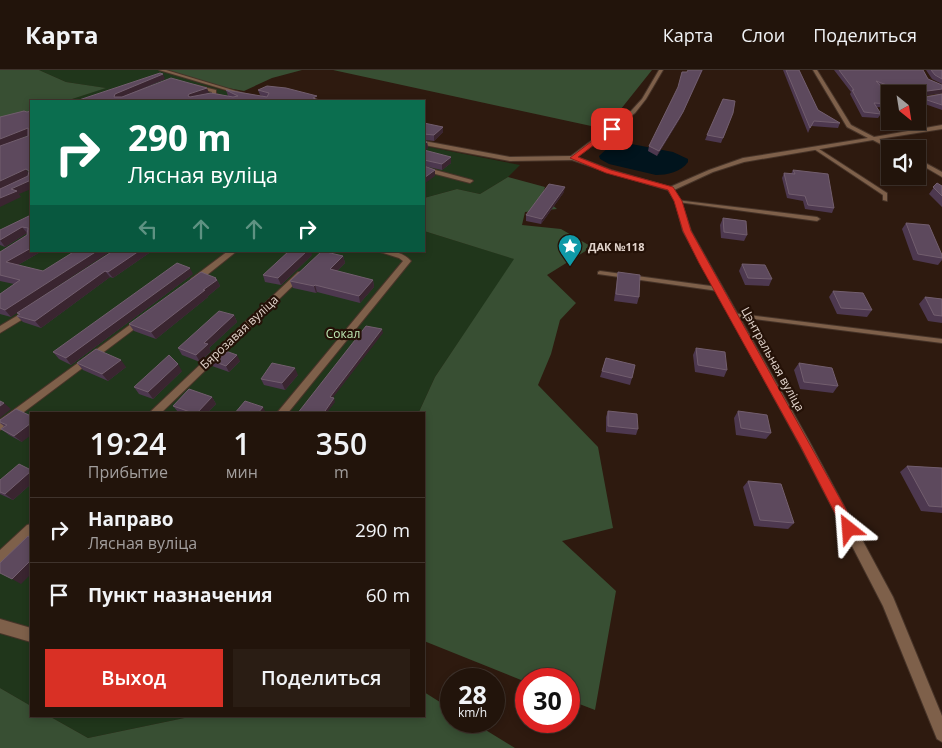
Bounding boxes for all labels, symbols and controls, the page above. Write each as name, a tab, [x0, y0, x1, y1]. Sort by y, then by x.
text: Карта	[25, 18, 99, 51]
text: Карта	[663, 23, 713, 47]
text: Слои	[741, 23, 785, 47]
text: Поделиться	[813, 23, 917, 47]
north arrow	[881, 85, 926, 130]
map controls	[881, 85, 926, 185]
pin	[591, 108, 633, 150]
text: 290 m	[128, 114, 232, 161]
icon: arrive	[598, 115, 626, 143]
icon: right	[45, 120, 110, 185]
button: sound	[881, 140, 926, 185]
text: Лясная вуліца	[128, 159, 278, 189]
icon: left	[134, 215, 162, 243]
icon: ahead	[187, 215, 215, 243]
icon: ahead	[240, 215, 268, 243]
icon: right	[293, 215, 321, 243]
place icon: ДАК №118	[557, 233, 583, 267]
place label: ДАК №118	[588, 239, 644, 254]
street label: Бярозавая вуліца	[196, 291, 282, 373]
street label: Цэнтральная вуліца	[737, 304, 809, 414]
park label: Сокал	[326, 325, 360, 342]
text: 19:24	[89, 423, 166, 464]
text: 1	[233, 423, 250, 464]
text: 350	[316, 423, 367, 464]
text: Прибытие	[88, 461, 168, 483]
text: мин	[226, 461, 258, 483]
text: m	[334, 461, 349, 483]
position arrow	[822, 502, 874, 554]
text: Направо	[88, 506, 174, 532]
icon: right	[45, 516, 73, 544]
text: 290 m	[355, 517, 410, 543]
text: Лясная вуліца	[88, 532, 197, 554]
icon: arrive	[45, 581, 73, 609]
text: Пункт назначения	[88, 582, 273, 608]
text: 60 m	[366, 582, 410, 608]
button: Выход	[45, 649, 223, 707]
button: Поделиться	[233, 649, 410, 707]
speed limit sign: 30	[515, 668, 580, 733]
text: 28	[458, 677, 487, 711]
text: km/h	[458, 704, 487, 721]

